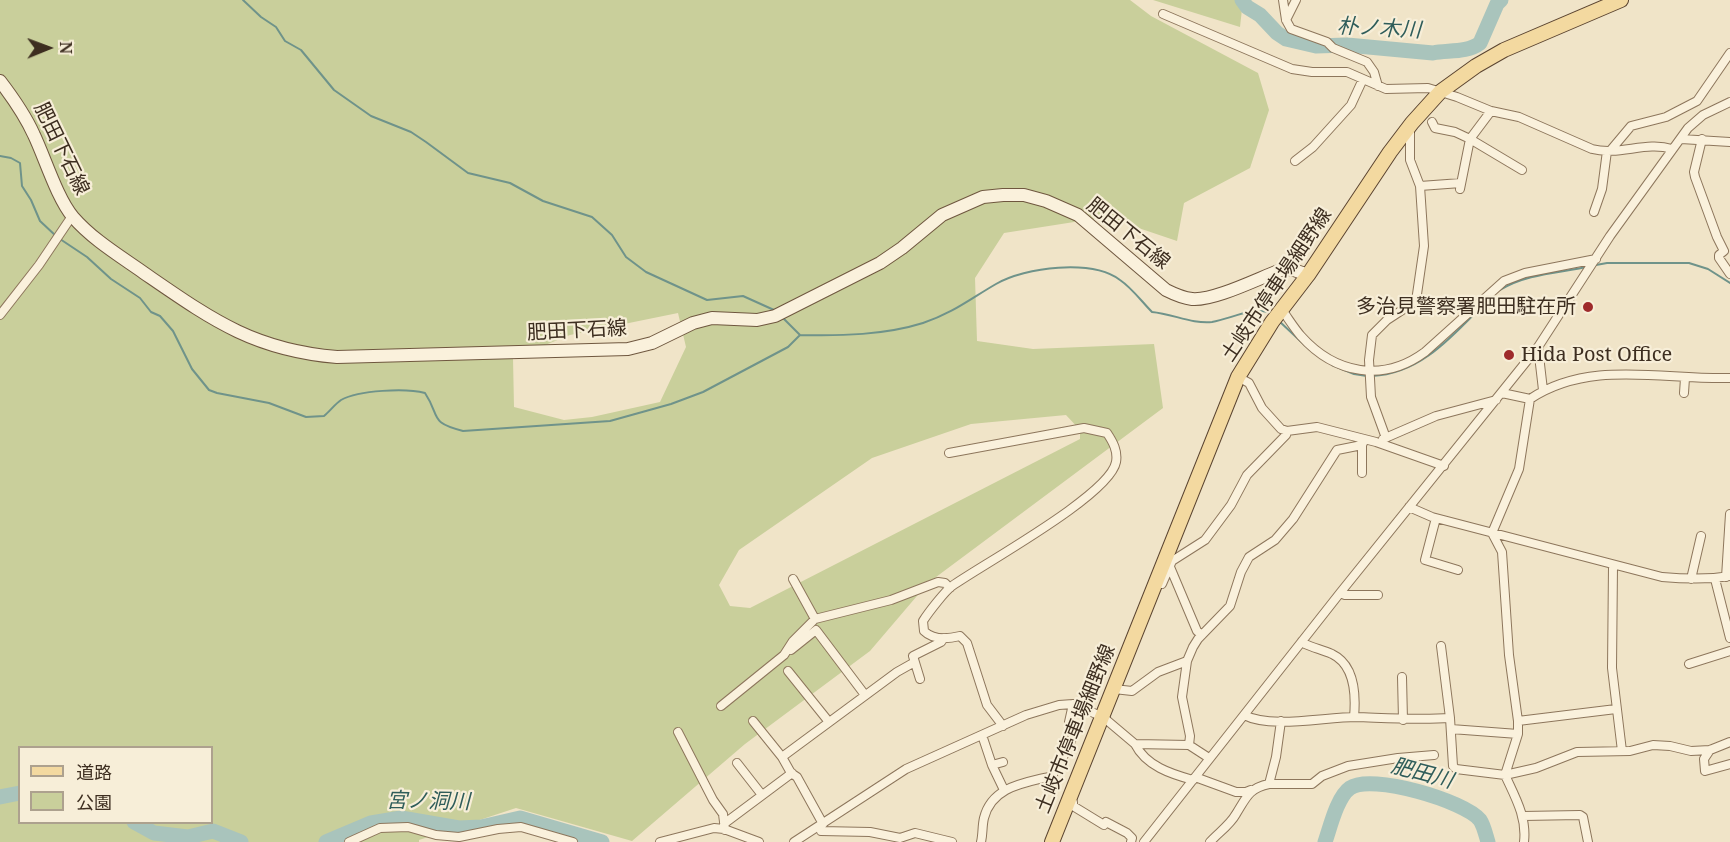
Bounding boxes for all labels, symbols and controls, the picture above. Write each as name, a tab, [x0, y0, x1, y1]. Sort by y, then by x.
water label: 朴ノ木川	[1336, 14, 1422, 44]
north arrow	[18, 18, 78, 78]
text: N	[55, 41, 77, 54]
street label: 肥田下石線	[28, 99, 94, 199]
street label: 肥田下石線	[1082, 193, 1174, 275]
street label: 土岐市停車場細野線	[1217, 204, 1337, 366]
place label: 多治見警察署肥田駐在所	[1356, 295, 1576, 319]
marker: 多治見警察署肥田駐在所	[1581, 300, 1595, 314]
street label: 肥田下石線	[526, 316, 628, 346]
place label: Hida Post Office	[1521, 343, 1672, 367]
marker: Hida Post Office	[1502, 348, 1516, 362]
street label: 土岐市停車場細野線	[1031, 641, 1121, 817]
legend	[18, 746, 213, 824]
water label: 肥田川	[1388, 754, 1456, 794]
text: 道路	[76, 760, 112, 784]
water label: 宮ノ洞川	[386, 789, 470, 815]
text: 公園	[76, 790, 112, 814]

